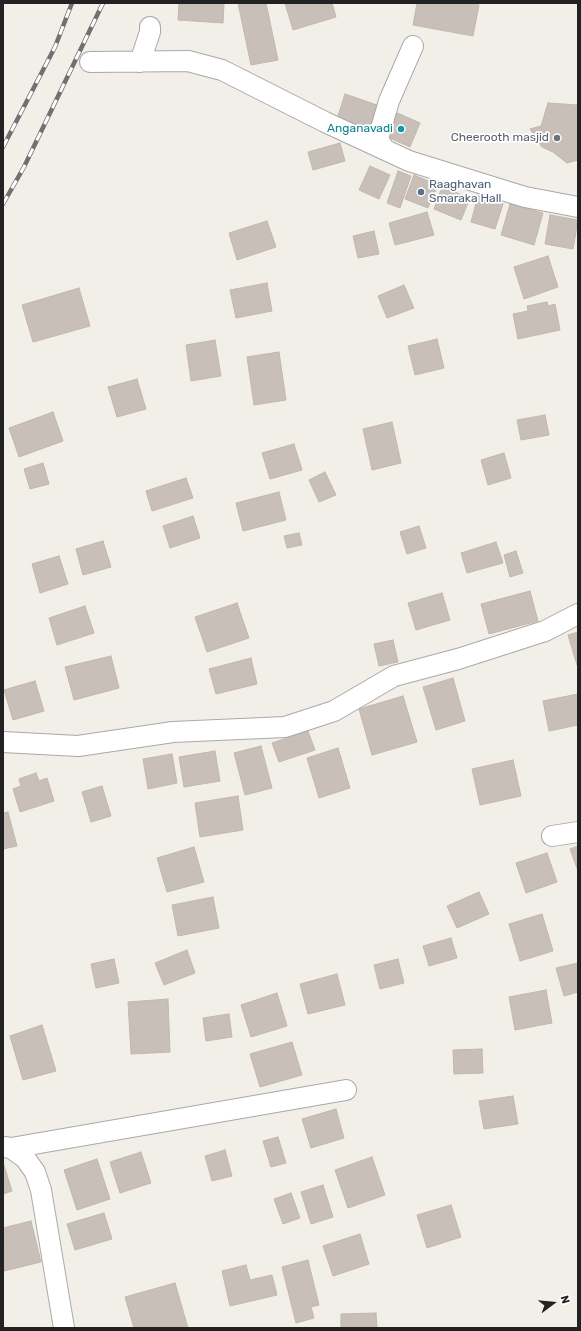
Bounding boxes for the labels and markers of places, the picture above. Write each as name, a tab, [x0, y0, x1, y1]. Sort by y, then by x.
place label: Anganavadi	[327, 122, 393, 136]
marker: Anganavadi	[396, 124, 406, 134]
place label: Cheerooth masjid	[451, 131, 549, 145]
marker: Cheerooth masjid	[552, 133, 562, 143]
place label: Raaghavan Smaraka Hall	[429, 178, 501, 206]
marker: Raaghavan Smaraka Hall	[416, 187, 426, 197]

